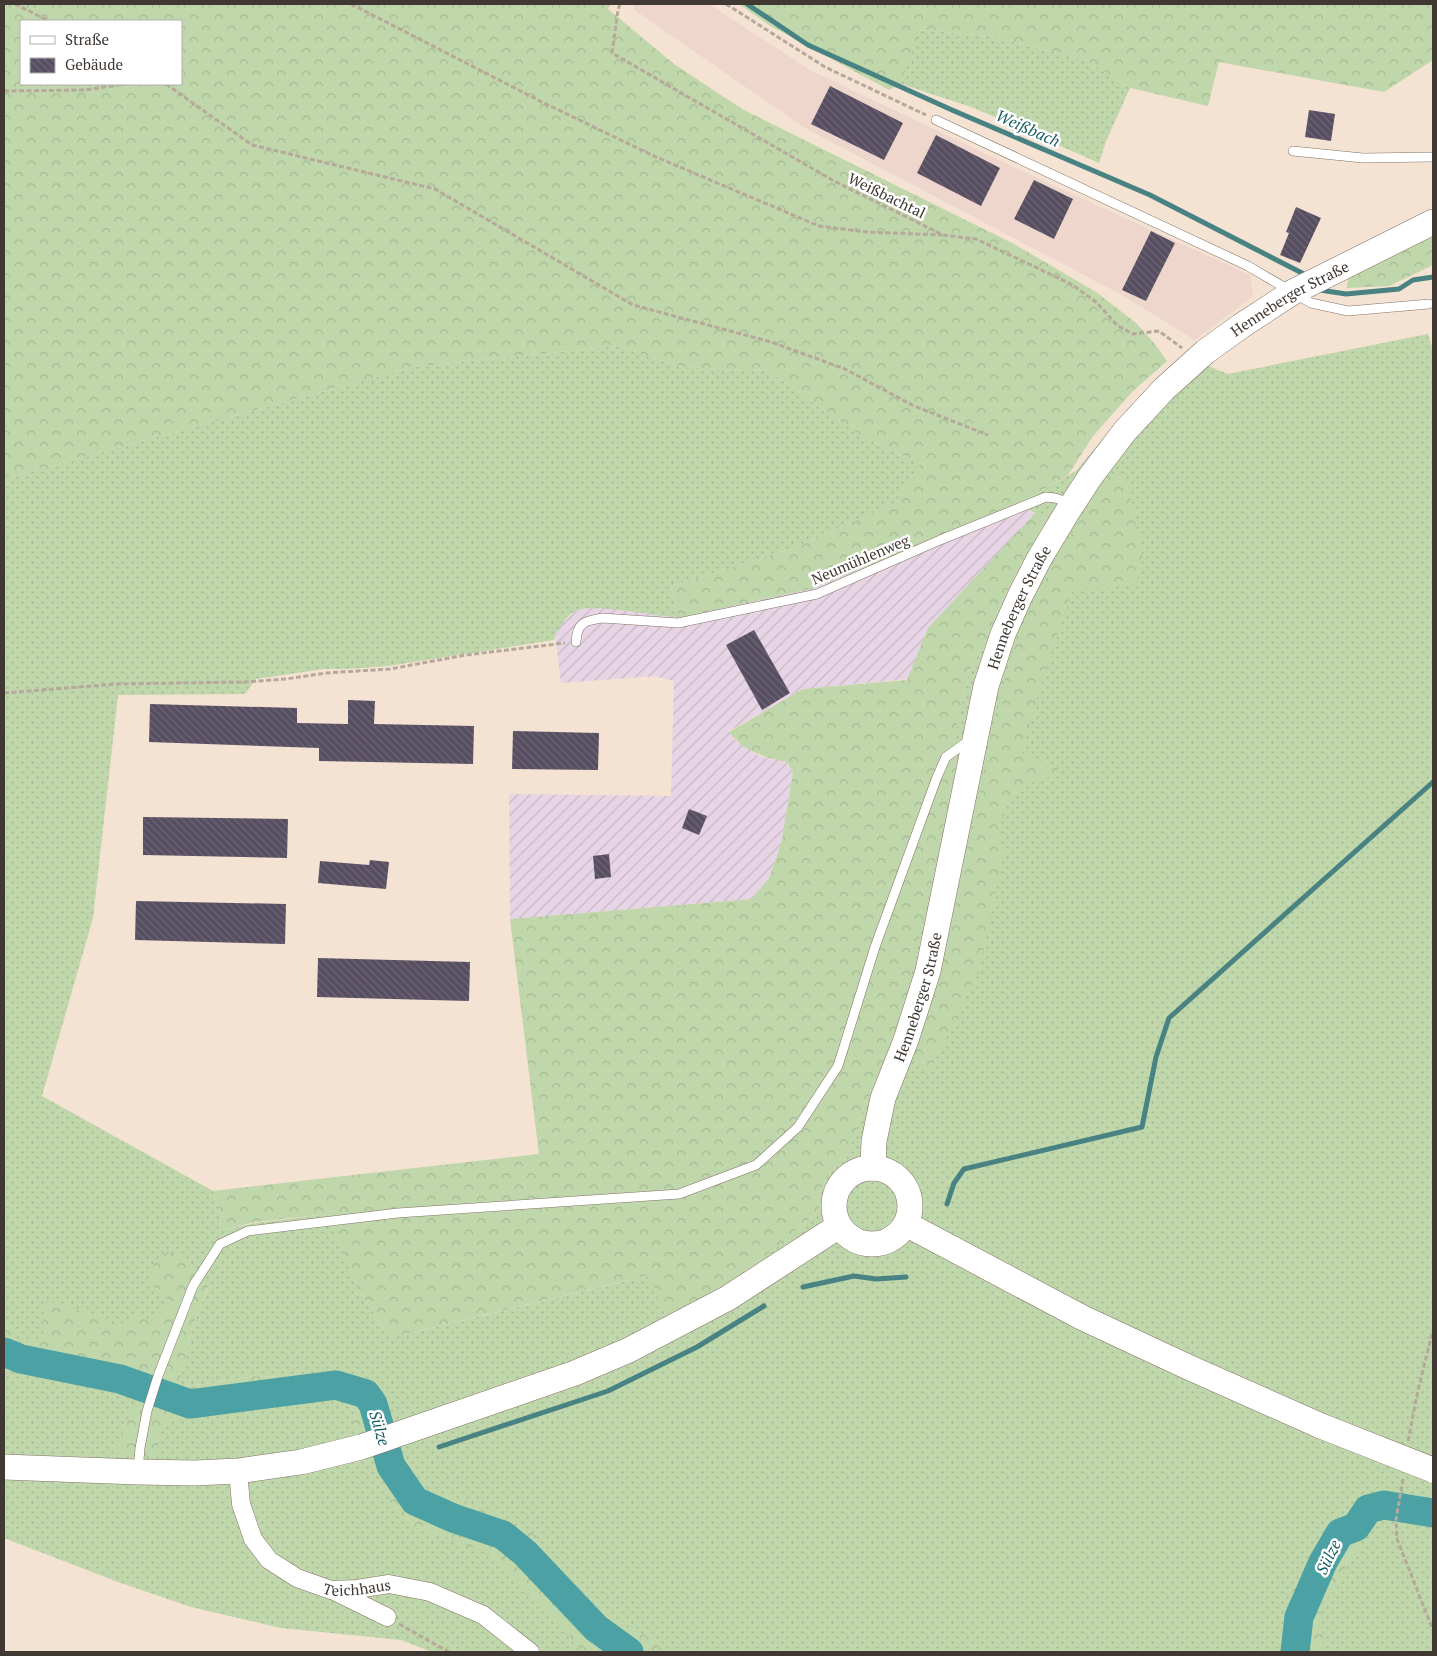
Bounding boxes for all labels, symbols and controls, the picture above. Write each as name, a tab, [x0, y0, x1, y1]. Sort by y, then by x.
legend	[20, 20, 182, 85]
text: Straße	[65, 29, 109, 49]
text: Gebäude	[65, 54, 123, 74]
water label: Weißbach	[992, 104, 1064, 152]
street label: Weißbachtal	[845, 168, 929, 222]
street label: Henneberger Straße	[1226, 256, 1352, 341]
street label: Neumühlenweg	[808, 529, 913, 589]
street label: Henneberger Straße	[982, 541, 1055, 672]
street label: Henneberger Straße	[888, 930, 946, 1065]
water label: Sülze	[364, 1408, 396, 1448]
water label: Sülze	[1310, 1536, 1346, 1578]
street label: Teichhaus	[320, 1574, 392, 1600]

